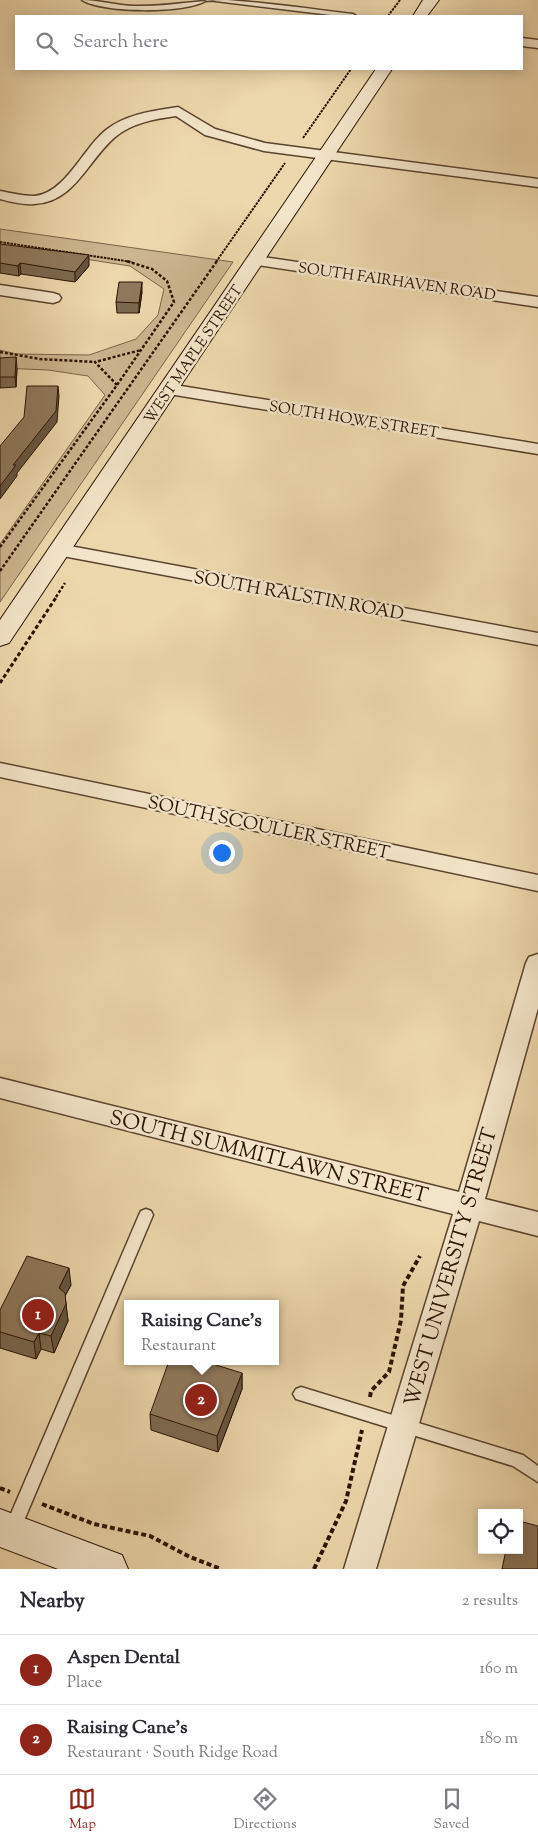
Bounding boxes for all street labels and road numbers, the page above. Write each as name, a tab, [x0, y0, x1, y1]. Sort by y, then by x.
street label: SOUTH FAIRHAVEN ROAD	[297, 258, 497, 307]
street label: WEST MAPLE STREET	[140, 281, 249, 428]
street label: SOUTH HOWE STREET	[267, 397, 441, 444]
street label: SOUTH RALSTIN ROAD	[191, 566, 406, 628]
street label: SOUTH SCOULLER STREET	[145, 791, 392, 867]
street label: SOUTH SUMMITLAWN STREET	[106, 1104, 431, 1212]
street label: WEST UNIVERSITY STREET	[398, 1124, 506, 1411]

